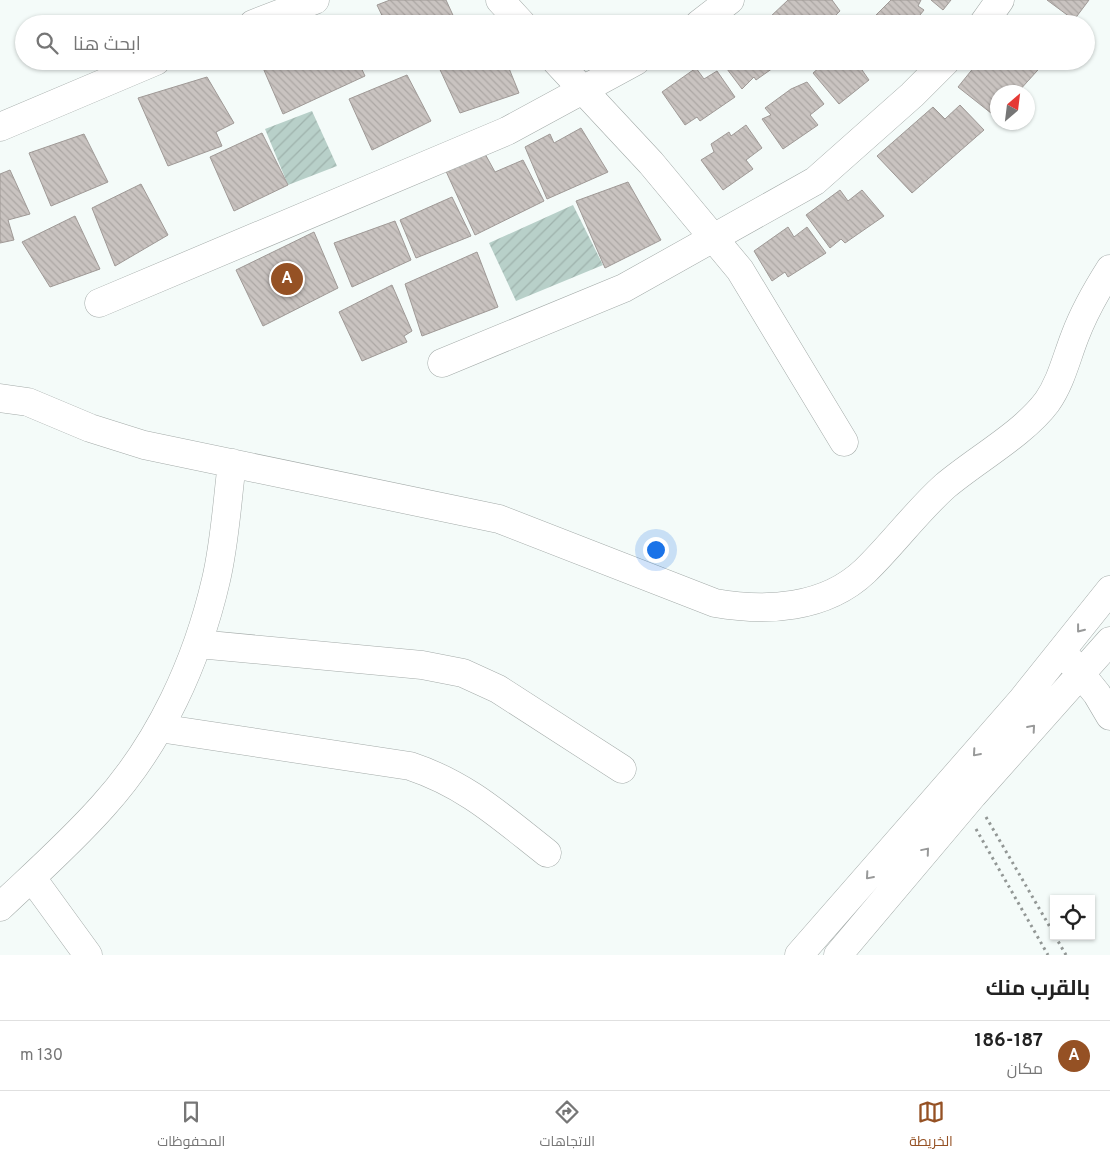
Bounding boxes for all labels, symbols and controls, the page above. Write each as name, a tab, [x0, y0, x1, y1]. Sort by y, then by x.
search box	[15, 15, 1095, 70]
icon: search	[33, 29, 61, 57]
text: ابحث هنا	[73, 33, 141, 57]
north arrow	[990, 85, 1035, 130]
pin: A	[271, 260, 303, 298]
your location	[643, 537, 669, 563]
one-way arrow	[1077, 623, 1086, 633]
one-way arrow	[1026, 724, 1035, 733]
one-way arrow	[972, 748, 981, 757]
one-way arrow	[921, 848, 929, 857]
one-way arrow	[865, 870, 874, 879]
map controls	[1050, 895, 1095, 940]
button: locate	[1050, 895, 1095, 940]
text: بالقرب منك	[986, 976, 1090, 1003]
text: 186-187	[975, 1029, 1043, 1053]
text: 130 m	[20, 1046, 63, 1066]
text: A	[1068, 1046, 1080, 1066]
text: مكان	[1007, 1060, 1043, 1080]
tab: المحفوظات	[157, 1098, 225, 1154]
tab: الاتجاهات	[540, 1098, 595, 1154]
tab: الخريطة	[909, 1098, 953, 1154]

